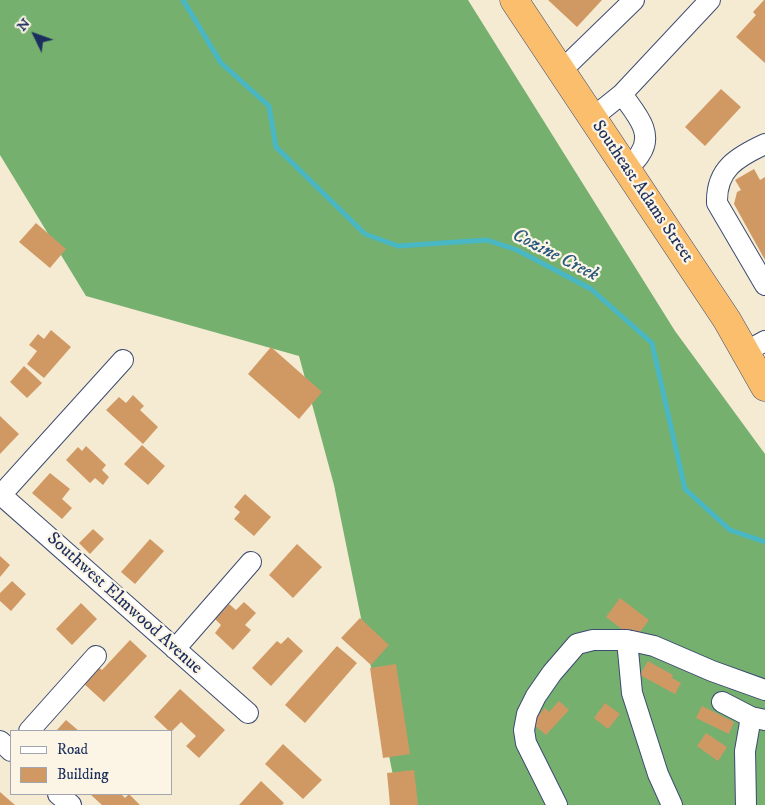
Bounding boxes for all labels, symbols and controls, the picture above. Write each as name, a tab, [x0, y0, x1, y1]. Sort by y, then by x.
north arrow	[10, 10, 60, 60]
text: N	[13, 15, 34, 35]
street label: Southeast Adams Street	[586, 117, 698, 267]
water label: Cozine Creek	[508, 224, 602, 288]
street label: Southwest Elmwood Avenue	[42, 528, 206, 680]
legend	[10, 730, 172, 795]
text: Road	[57, 740, 88, 759]
text: Building	[57, 765, 109, 784]

